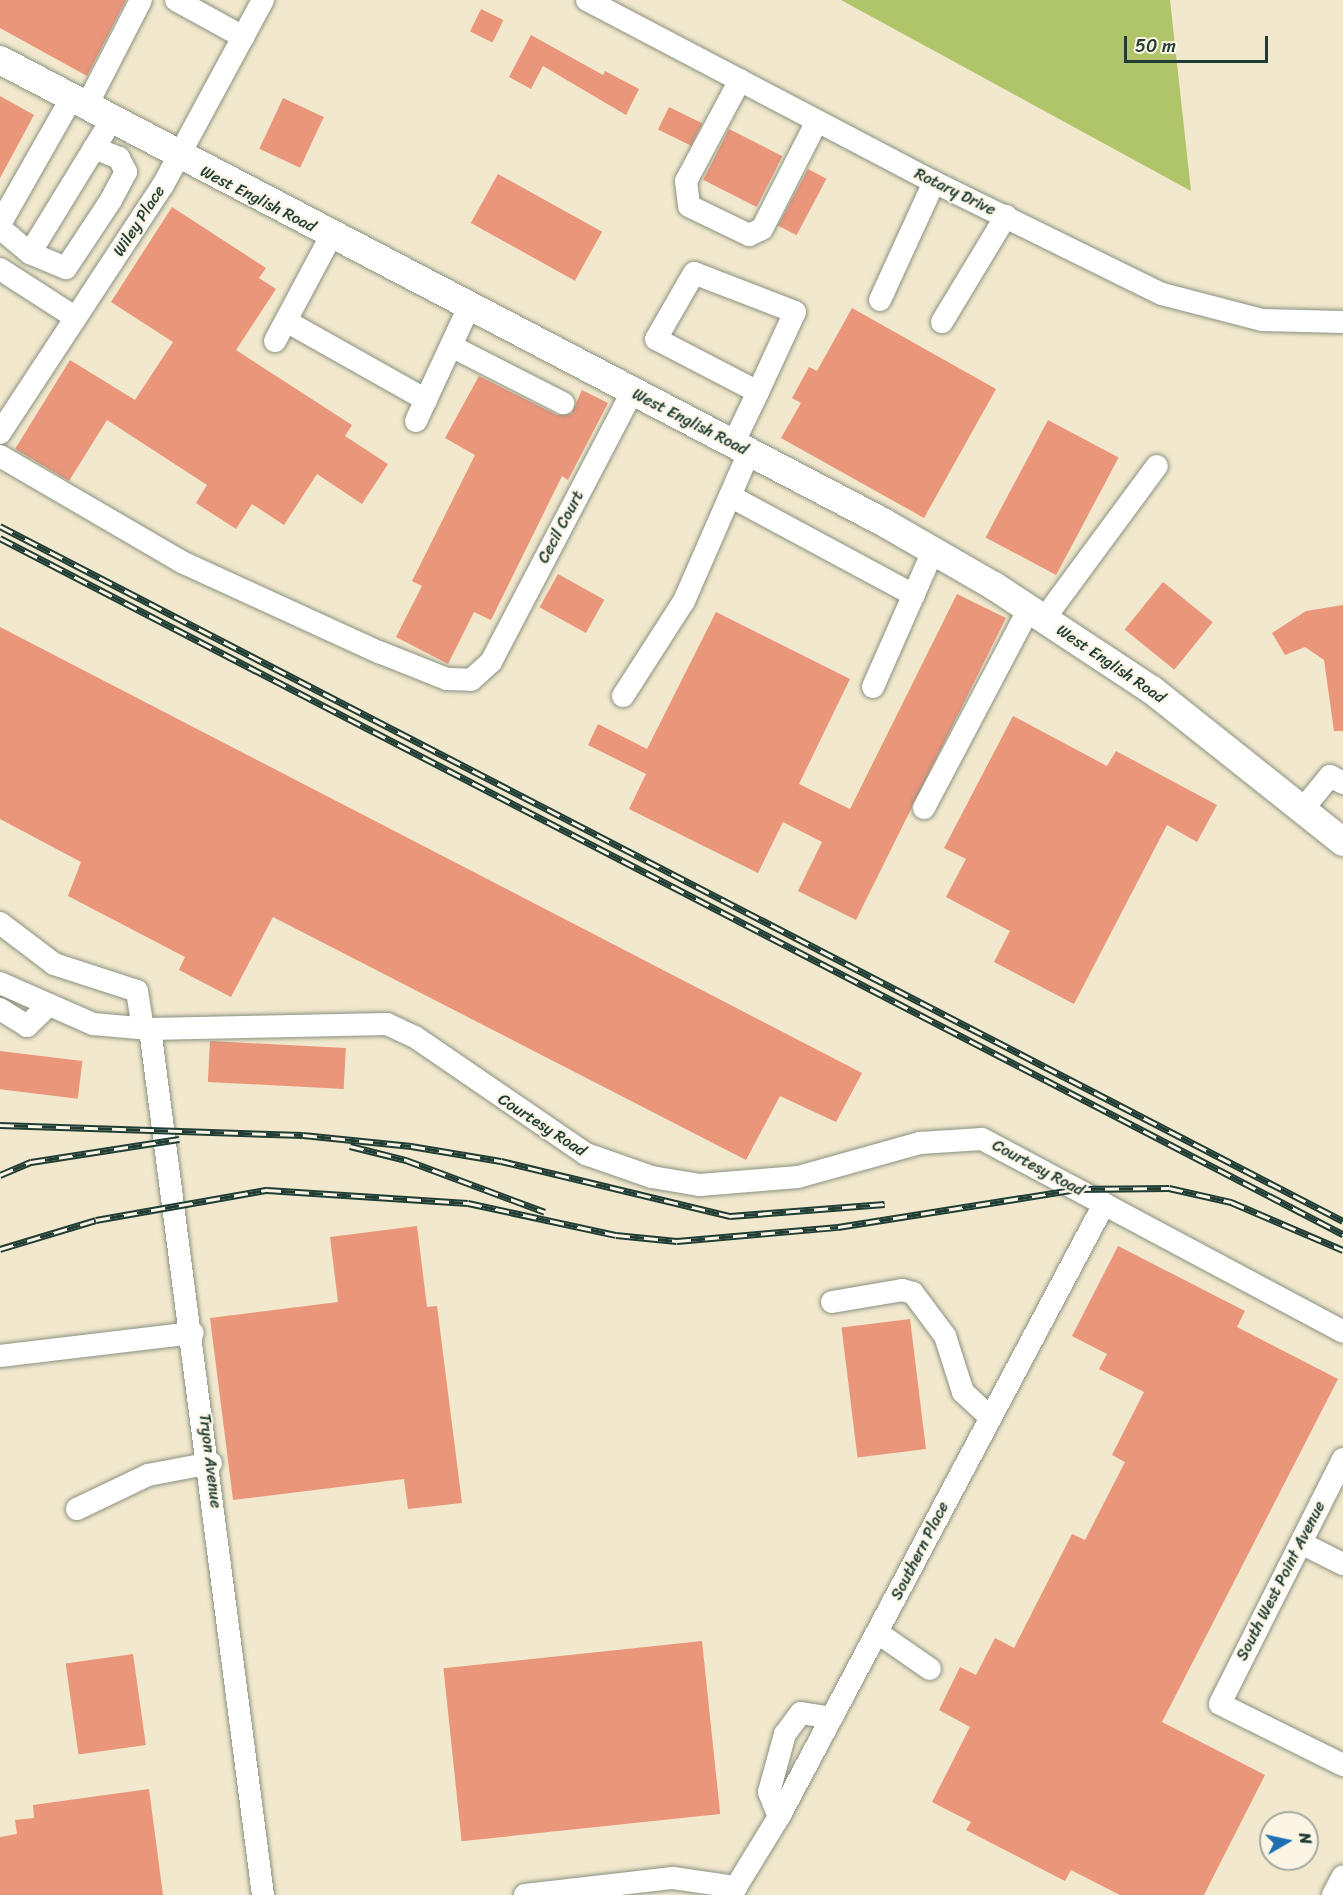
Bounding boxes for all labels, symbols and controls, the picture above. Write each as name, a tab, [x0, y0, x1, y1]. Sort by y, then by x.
scale bar	[1127, 24, 1271, 62]
text: 50 m	[1135, 30, 1176, 62]
street label: West English Road	[197, 161, 319, 237]
street label: Rotary Drive	[911, 164, 999, 220]
street label: Wiley Place	[109, 182, 169, 260]
street label: West English Road	[629, 384, 751, 460]
street label: Cecil Court	[534, 487, 588, 567]
street label: West English Road	[1053, 620, 1169, 708]
street label: Courtesy Road	[494, 1089, 590, 1161]
street label: Courtesy Road	[989, 1136, 1087, 1200]
street label: Tryon Avenue	[195, 1413, 225, 1509]
street label: South West Point Avenue	[1232, 1497, 1330, 1665]
street label: Southern Place	[887, 1499, 953, 1603]
north arrow	[1259, 1811, 1319, 1871]
text: N	[1290, 1831, 1320, 1846]

